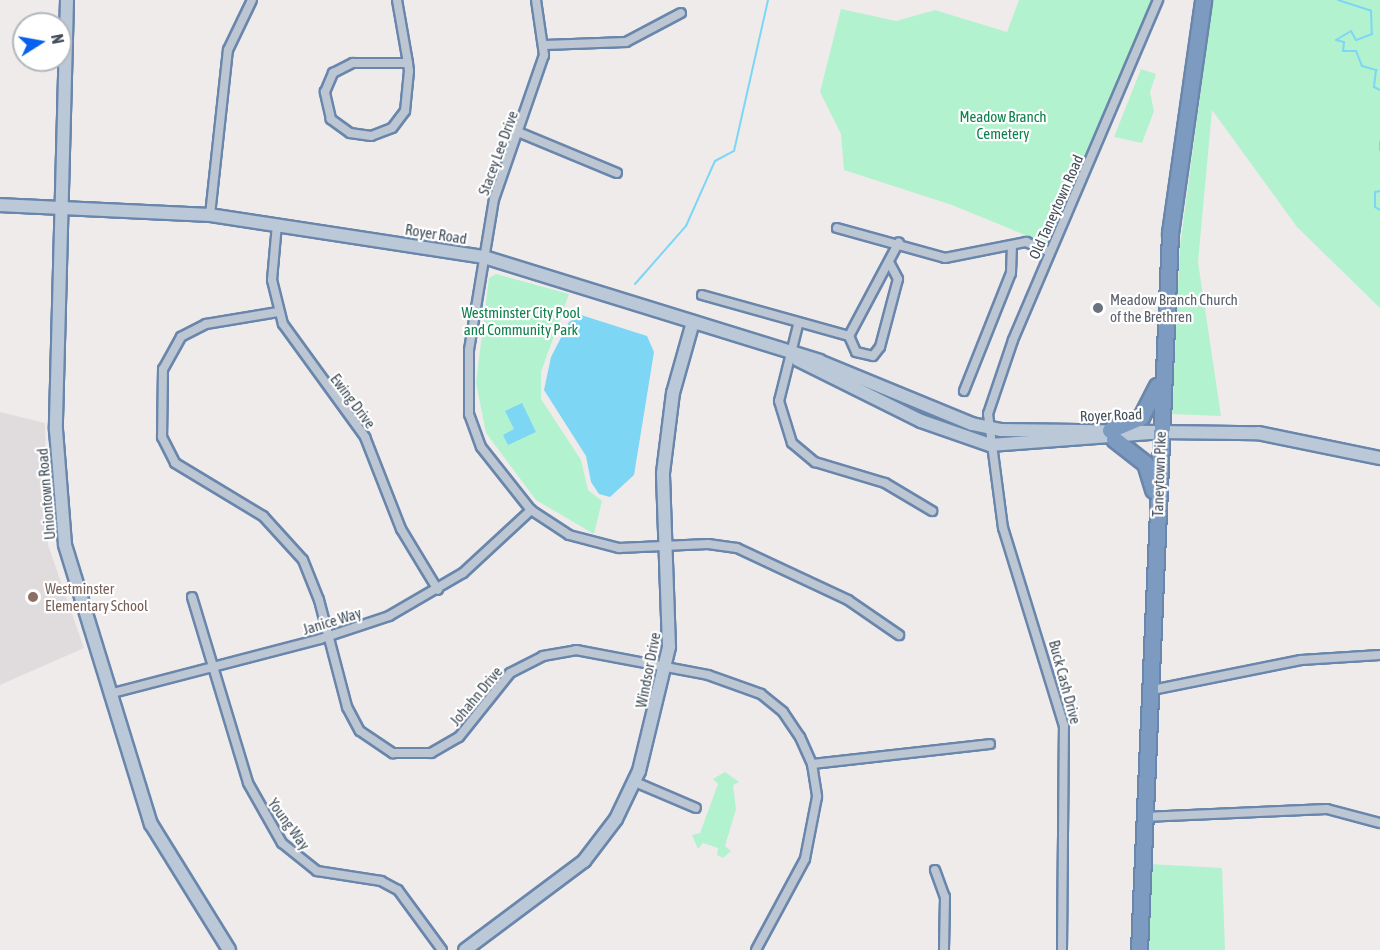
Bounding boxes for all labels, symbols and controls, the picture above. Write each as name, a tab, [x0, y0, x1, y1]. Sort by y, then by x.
north arrow	[12, 12, 72, 72]
text: N	[48, 33, 67, 45]
park label: Meadow Branch Cemetery	[959, 107, 1047, 142]
street label: Stacey Lee Drive	[474, 108, 522, 198]
street label: Old Taneytown Road	[1025, 152, 1087, 262]
street label: Royer Road	[404, 220, 468, 248]
place label: Meadow Branch Church of the Brethren	[1110, 290, 1238, 325]
marker: Meadow Branch Church of the Brethren	[1091, 301, 1105, 315]
park label: Westminster City Pool and Community Park	[461, 303, 581, 338]
street label: Ewing Drive	[327, 370, 379, 432]
street label: Royer Road	[1080, 405, 1142, 425]
street label: Taneytown Pike	[1149, 431, 1169, 517]
street label: Uniontown Road	[33, 447, 59, 541]
place label: Westminster Elementary School	[45, 579, 148, 614]
marker: Westminster Elementary School	[26, 590, 40, 604]
street label: Janice Way	[300, 604, 364, 638]
street label: Windsor Drive	[632, 631, 664, 709]
street label: Buck Cash Drive	[1045, 638, 1085, 726]
street label: Johahn Drive	[446, 663, 506, 729]
street label: Young Way	[264, 795, 314, 853]

